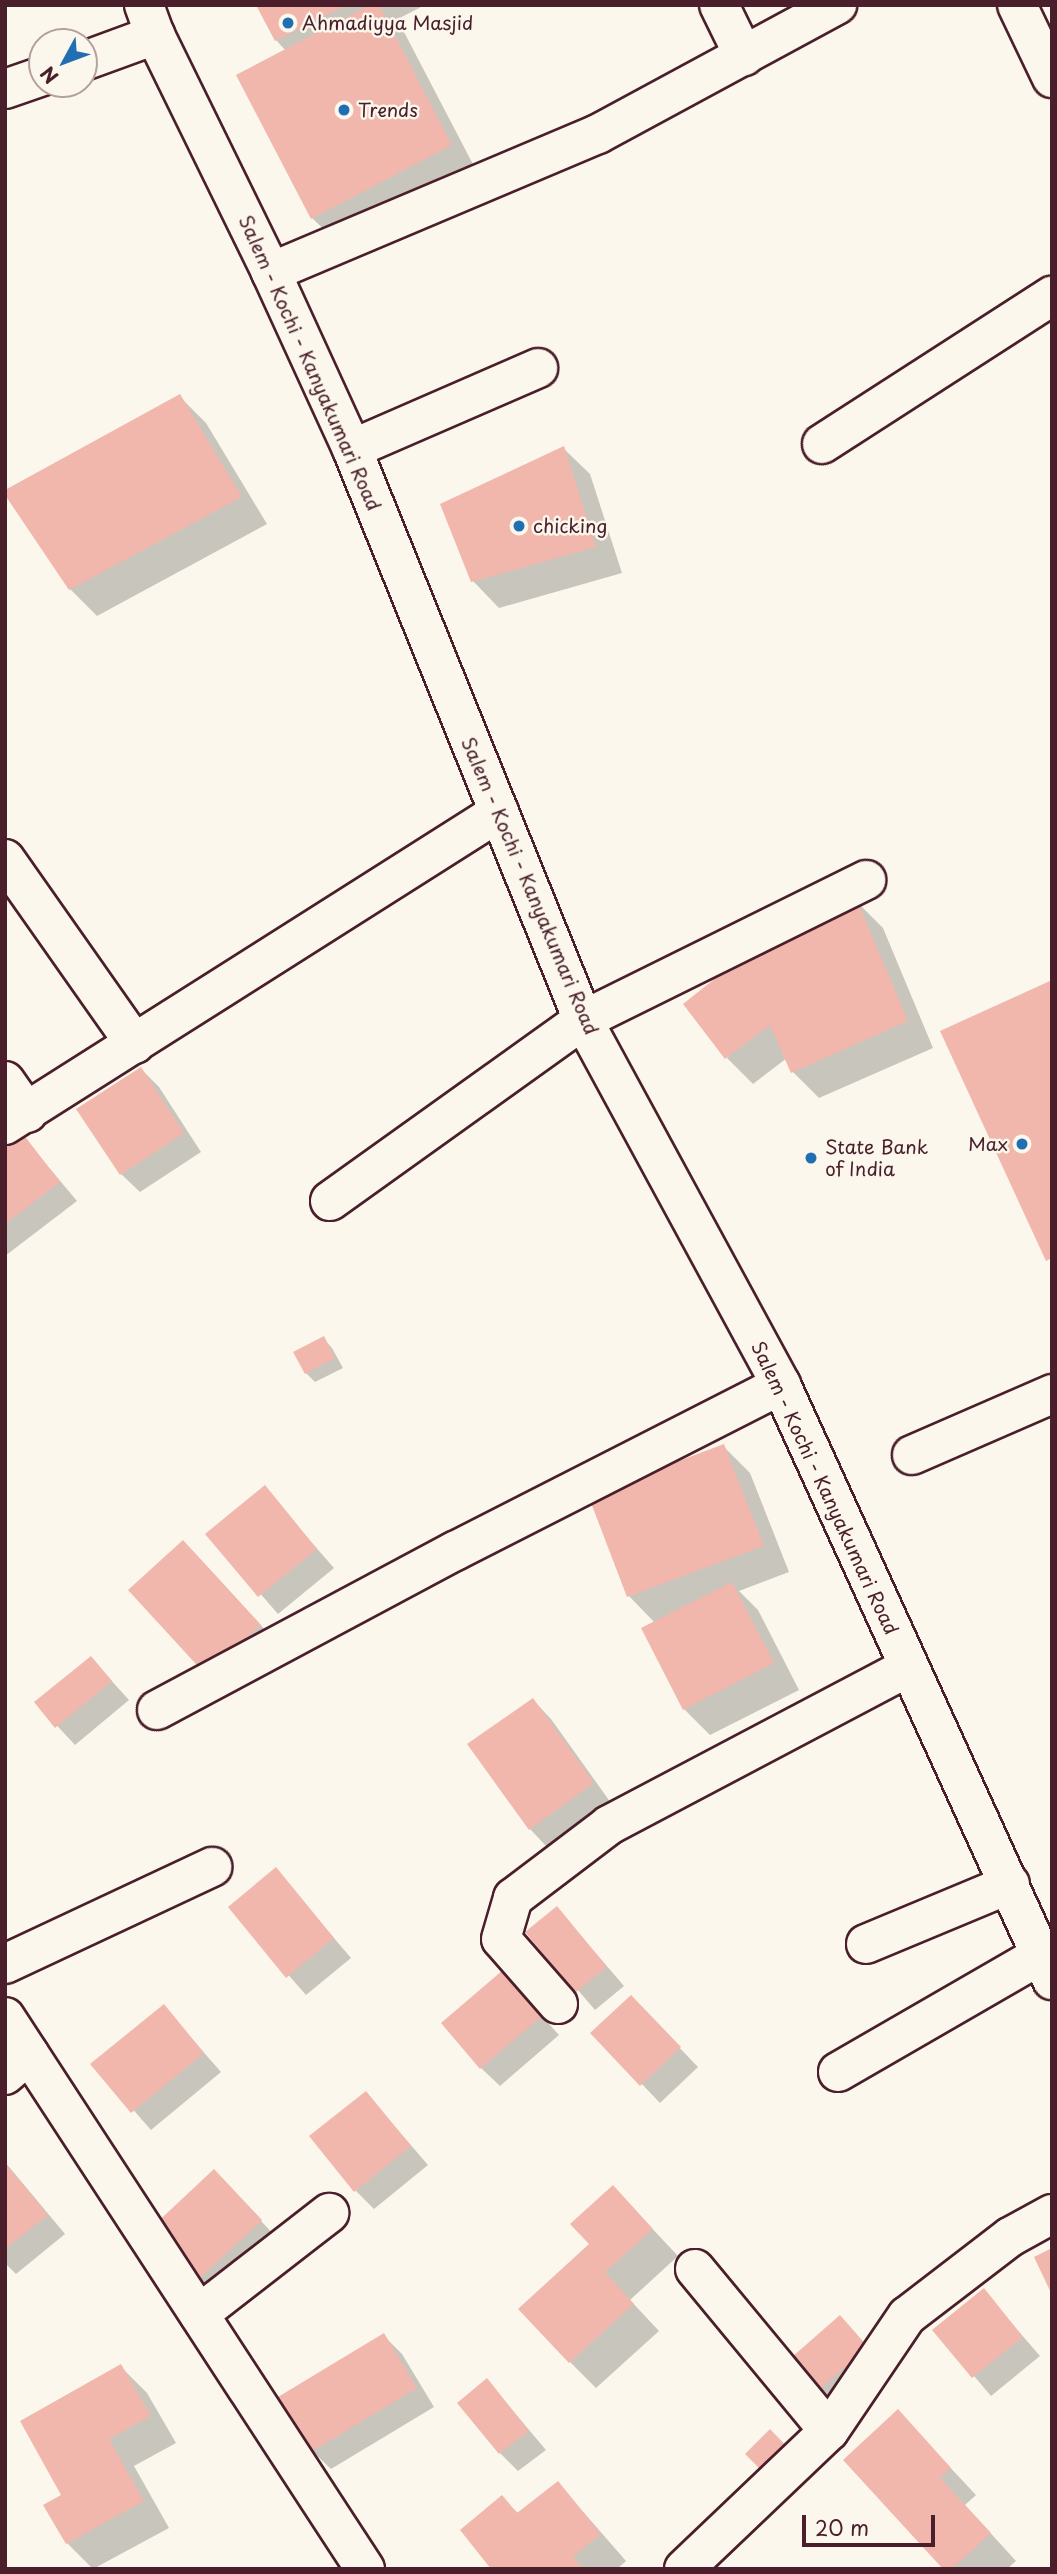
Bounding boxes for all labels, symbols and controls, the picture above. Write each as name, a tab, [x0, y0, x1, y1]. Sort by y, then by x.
place label: Ahmadiyya Masjid	[302, 12, 474, 34]
marker: Ahmadiyya Masjid	[280, 15, 296, 31]
north arrow	[28, 28, 98, 98]
text: N	[33, 61, 64, 90]
place label: Trends	[358, 99, 418, 121]
marker: Trends	[336, 102, 352, 118]
street label: Salem - Kochi - Kanyakumari Road	[234, 210, 386, 516]
place label: chicking	[533, 515, 607, 537]
marker: chicking	[511, 518, 527, 534]
street label: Salem - Kochi - Kanyakumari Road	[456, 732, 604, 1040]
place label: Max	[968, 1133, 1008, 1155]
place label: State Bank of India	[825, 1136, 928, 1180]
marker: Max	[1014, 1136, 1030, 1152]
marker: State Bank of India	[803, 1150, 819, 1166]
street label: Salem - Kochi - Kanyakumari Road	[746, 1336, 904, 1640]
scale bar	[805, 2500, 938, 2544]
text: 20 m	[815, 2511, 869, 2543]

